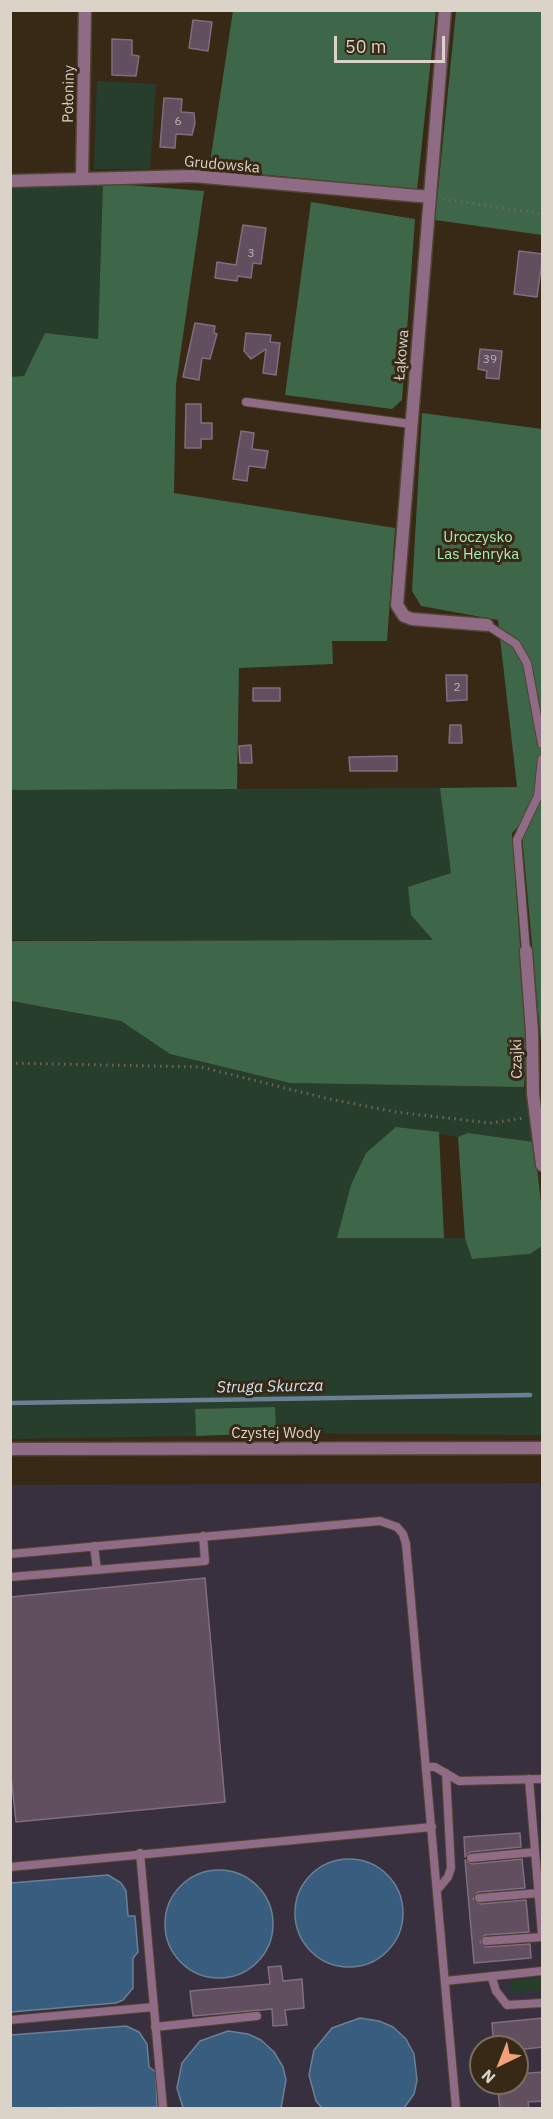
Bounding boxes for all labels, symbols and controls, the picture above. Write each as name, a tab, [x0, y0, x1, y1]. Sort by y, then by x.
scale bar	[337, 24, 448, 62]
text: 50 m	[345, 35, 387, 58]
street label: Połoniny	[59, 65, 79, 123]
house number: 6	[174, 115, 182, 129]
street label: Grudowska	[183, 153, 261, 177]
house number: 3	[247, 247, 255, 261]
street label: Łąkowa	[391, 329, 413, 381]
house number: 39	[483, 353, 497, 367]
park label: Uroczysko Las Henryka	[437, 529, 519, 564]
house number: 2	[453, 681, 461, 695]
street label: Czajki	[508, 1039, 526, 1079]
water label: Struga Skurcza	[216, 1376, 324, 1398]
street label: Czystej Wody	[231, 1425, 321, 1443]
north arrow	[469, 2035, 529, 2095]
text: N	[477, 2065, 499, 2088]

